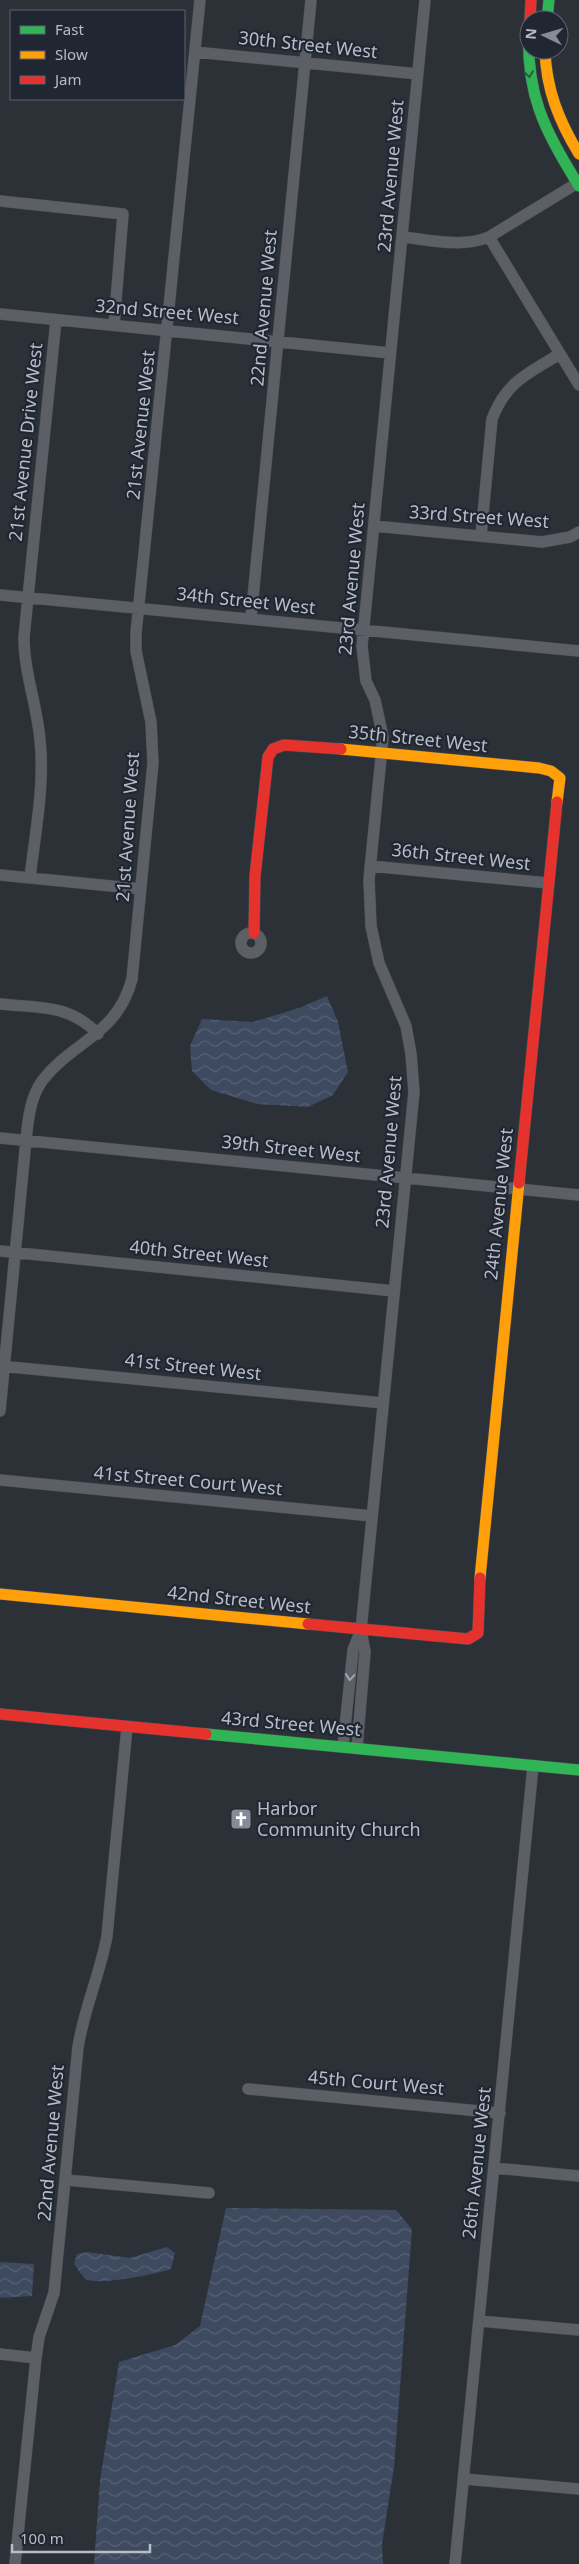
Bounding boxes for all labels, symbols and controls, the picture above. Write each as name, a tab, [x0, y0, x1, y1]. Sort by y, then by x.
legend	[10, 10, 185, 100]
north arrow	[519, 10, 569, 60]
text: Fast	[55, 19, 84, 39]
street label: 30th Street West	[237, 25, 379, 63]
text: N	[521, 27, 541, 40]
text: Slow	[55, 44, 88, 64]
text: Jam	[53, 69, 82, 89]
one-way arrow	[523, 70, 534, 78]
street label: 23rd Avenue West	[371, 98, 409, 253]
street label: 22nd Avenue West	[244, 228, 282, 387]
street label: 32nd Street West	[94, 293, 240, 329]
street label: 21st Avenue Drive West	[3, 341, 47, 542]
street label: 21st Avenue West	[120, 349, 160, 501]
street label: 33rd Street West	[408, 499, 550, 533]
street label: 23rd Avenue West	[332, 501, 370, 656]
street label: 34th Street West	[175, 581, 317, 619]
street label: 35th Street West	[347, 719, 489, 757]
street label: 21st Avenue West	[110, 751, 144, 903]
street label: 36th Street West	[390, 837, 532, 875]
street label: 23rd Avenue West	[369, 1074, 407, 1229]
street label: 24th Avenue West	[478, 1126, 518, 1281]
street label: 39th Street West	[220, 1129, 362, 1167]
street label: 40th Street West	[128, 1234, 270, 1272]
street label: 41st Street West	[124, 1347, 263, 1385]
street label: 41st Street Court West	[93, 1460, 284, 1500]
street label: 42nd Street West	[166, 1580, 312, 1619]
one-way arrow	[345, 1673, 356, 1681]
street label: 43rd Street West	[220, 1705, 362, 1741]
place label: Harbor Community Church	[257, 1796, 421, 1841]
church icon: Harbor Community Church	[229, 1807, 253, 1831]
street label: 22nd Avenue West	[31, 2063, 69, 2222]
street label: 45th Court West	[307, 2064, 446, 2100]
street label: 26th Avenue West	[456, 2085, 496, 2240]
scale bar	[12, 2522, 150, 2554]
text: 100 m	[20, 2528, 64, 2548]

